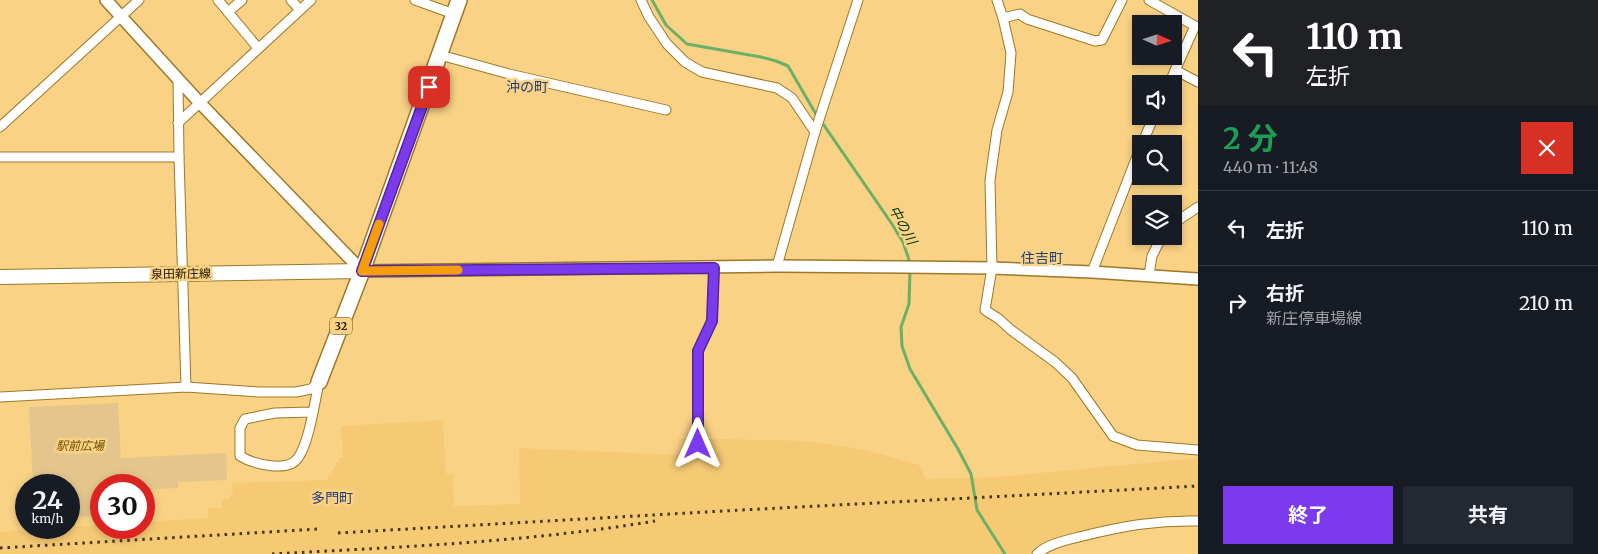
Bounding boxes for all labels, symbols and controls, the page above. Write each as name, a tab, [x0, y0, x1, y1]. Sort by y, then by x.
north arrow	[1132, 15, 1182, 65]
map controls	[1132, 15, 1182, 245]
text: 110 m	[1306, 15, 1403, 59]
icon: left	[1223, 20, 1288, 85]
text: 左折	[1306, 62, 1350, 90]
pin	[408, 66, 450, 108]
icon: arrive	[415, 73, 443, 101]
button: sound	[1132, 75, 1182, 125]
district label: 沖の町	[506, 78, 548, 96]
text: 2 分	[1223, 119, 1278, 157]
button: close	[1521, 122, 1573, 174]
button: search	[1132, 135, 1182, 185]
text: 440 m · 11:48	[1223, 157, 1318, 177]
button: layers	[1132, 195, 1182, 245]
water label: 中の川	[885, 202, 922, 249]
icon: left	[1223, 214, 1251, 242]
text: 110 m	[1522, 216, 1573, 240]
text: 左折	[1266, 218, 1304, 242]
district label: 住吉町	[1021, 249, 1063, 267]
street label: 泉田新庄線	[151, 265, 211, 282]
text: 右折	[1266, 281, 1304, 305]
icon: right	[1223, 289, 1251, 317]
text: 210 m	[1519, 291, 1573, 315]
text: 新庄停車場線	[1266, 308, 1362, 328]
road number: 32	[330, 318, 352, 334]
position arrow	[671, 417, 723, 469]
park label: 駅前広場	[56, 438, 106, 453]
speed limit sign: 30	[90, 474, 155, 539]
text: 24	[32, 484, 63, 516]
button: 終了	[1223, 486, 1393, 544]
button: 共有	[1403, 486, 1573, 544]
district label: 多門町	[311, 489, 353, 507]
text: km/h	[32, 511, 63, 526]

